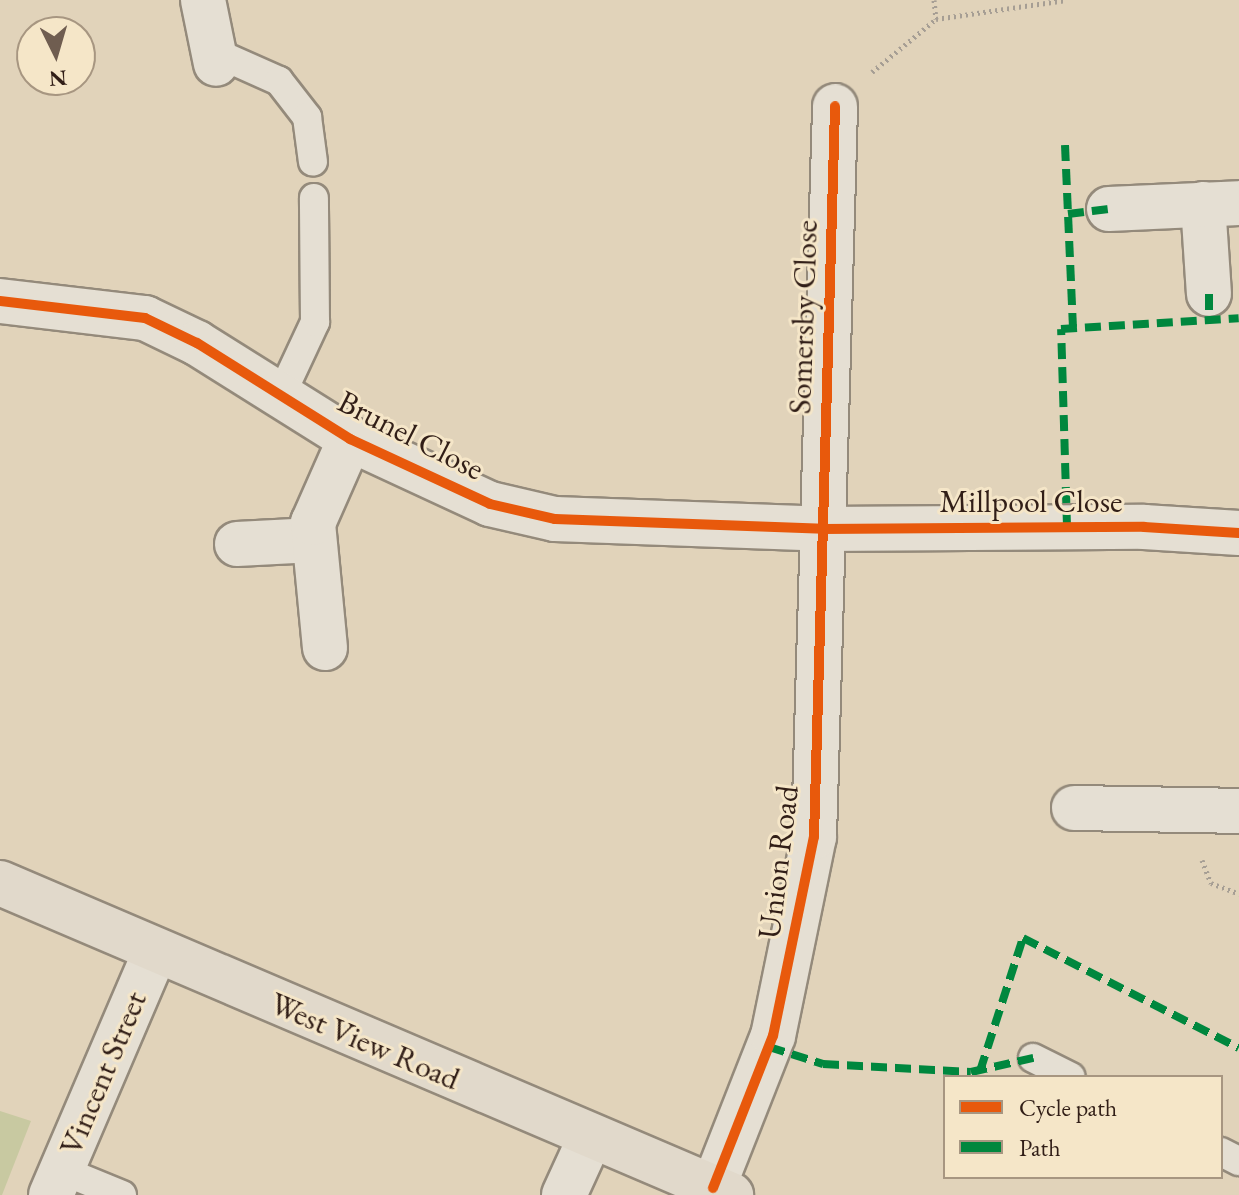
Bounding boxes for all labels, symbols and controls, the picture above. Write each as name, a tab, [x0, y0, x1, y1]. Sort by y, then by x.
north arrow	[16, 16, 96, 96]
text: N	[48, 63, 68, 94]
street label: Somersby Close	[780, 219, 826, 415]
street label: Brunel Close	[332, 382, 490, 488]
street label: Millpool Close	[940, 482, 1122, 520]
street label: Union Road	[750, 783, 806, 941]
street label: West View Road	[265, 984, 465, 1098]
street label: Vincent Street	[51, 985, 155, 1161]
legend	[943, 1075, 1223, 1179]
text: Cycle path	[1019, 1092, 1117, 1123]
text: Path	[1019, 1132, 1061, 1163]

